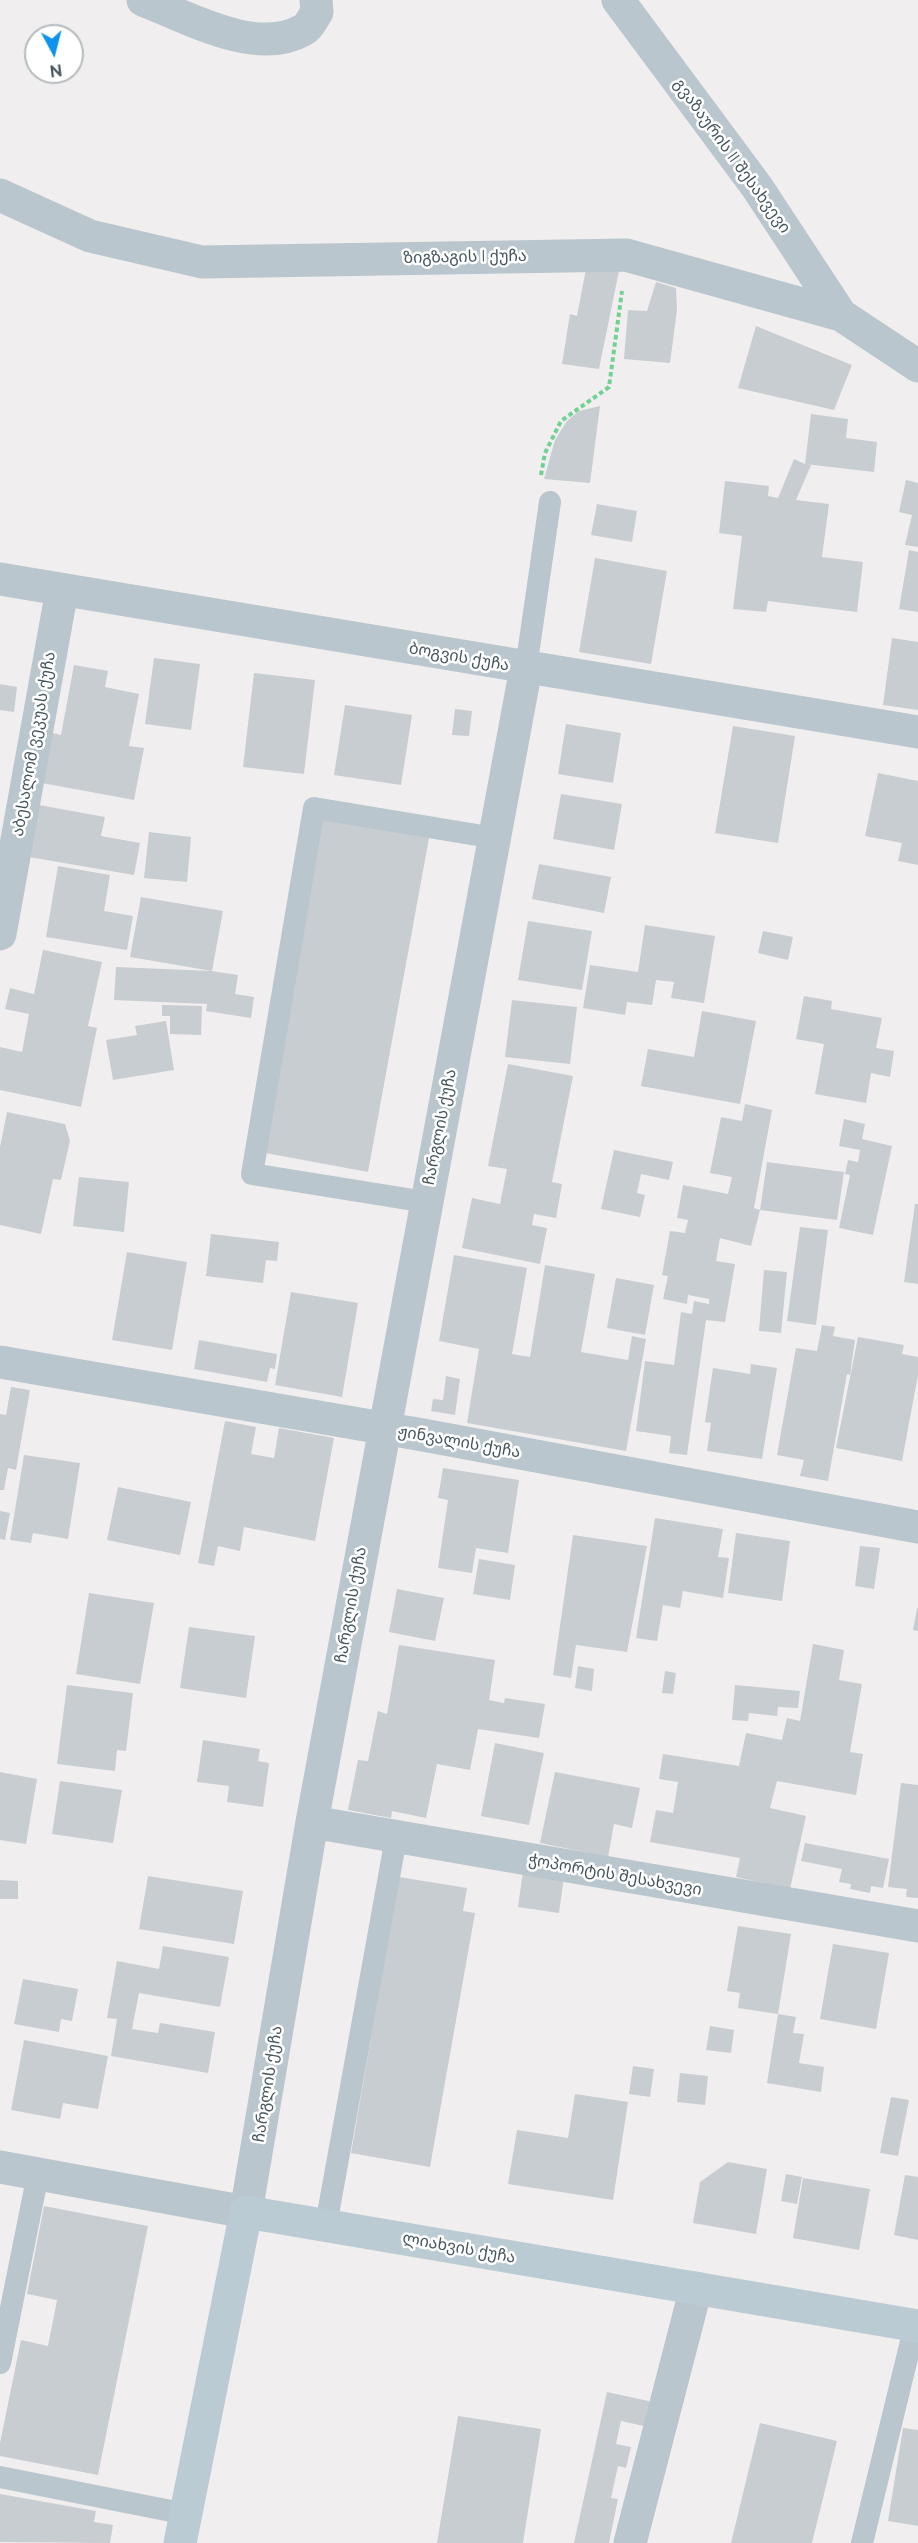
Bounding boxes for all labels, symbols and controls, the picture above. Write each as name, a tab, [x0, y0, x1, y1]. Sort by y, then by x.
north arrow	[24, 24, 84, 84]
text: N	[49, 60, 63, 81]
street label: გვაზაურის II შესახვევი	[669, 75, 795, 237]
street label: ზიგზაგის I ქუჩა	[403, 246, 527, 268]
street label: ბოგვის ქუჩა	[407, 639, 511, 675]
street label: აბესალომ ვეკუას ქუჩა	[8, 650, 60, 838]
street label: ჩარგლის ქუჩა	[419, 1067, 461, 1187]
street label: ჟინვალის ქუჩა	[396, 1422, 522, 1462]
street label: ჩარგლის ქუჩა	[331, 1545, 371, 1665]
street label: ჭოპორტის შესახვევი	[527, 1850, 703, 1900]
street label: ჩარგლის ქუჩა	[249, 2024, 287, 2144]
street label: ლიახვის ქუჩა	[401, 2229, 517, 2267]

